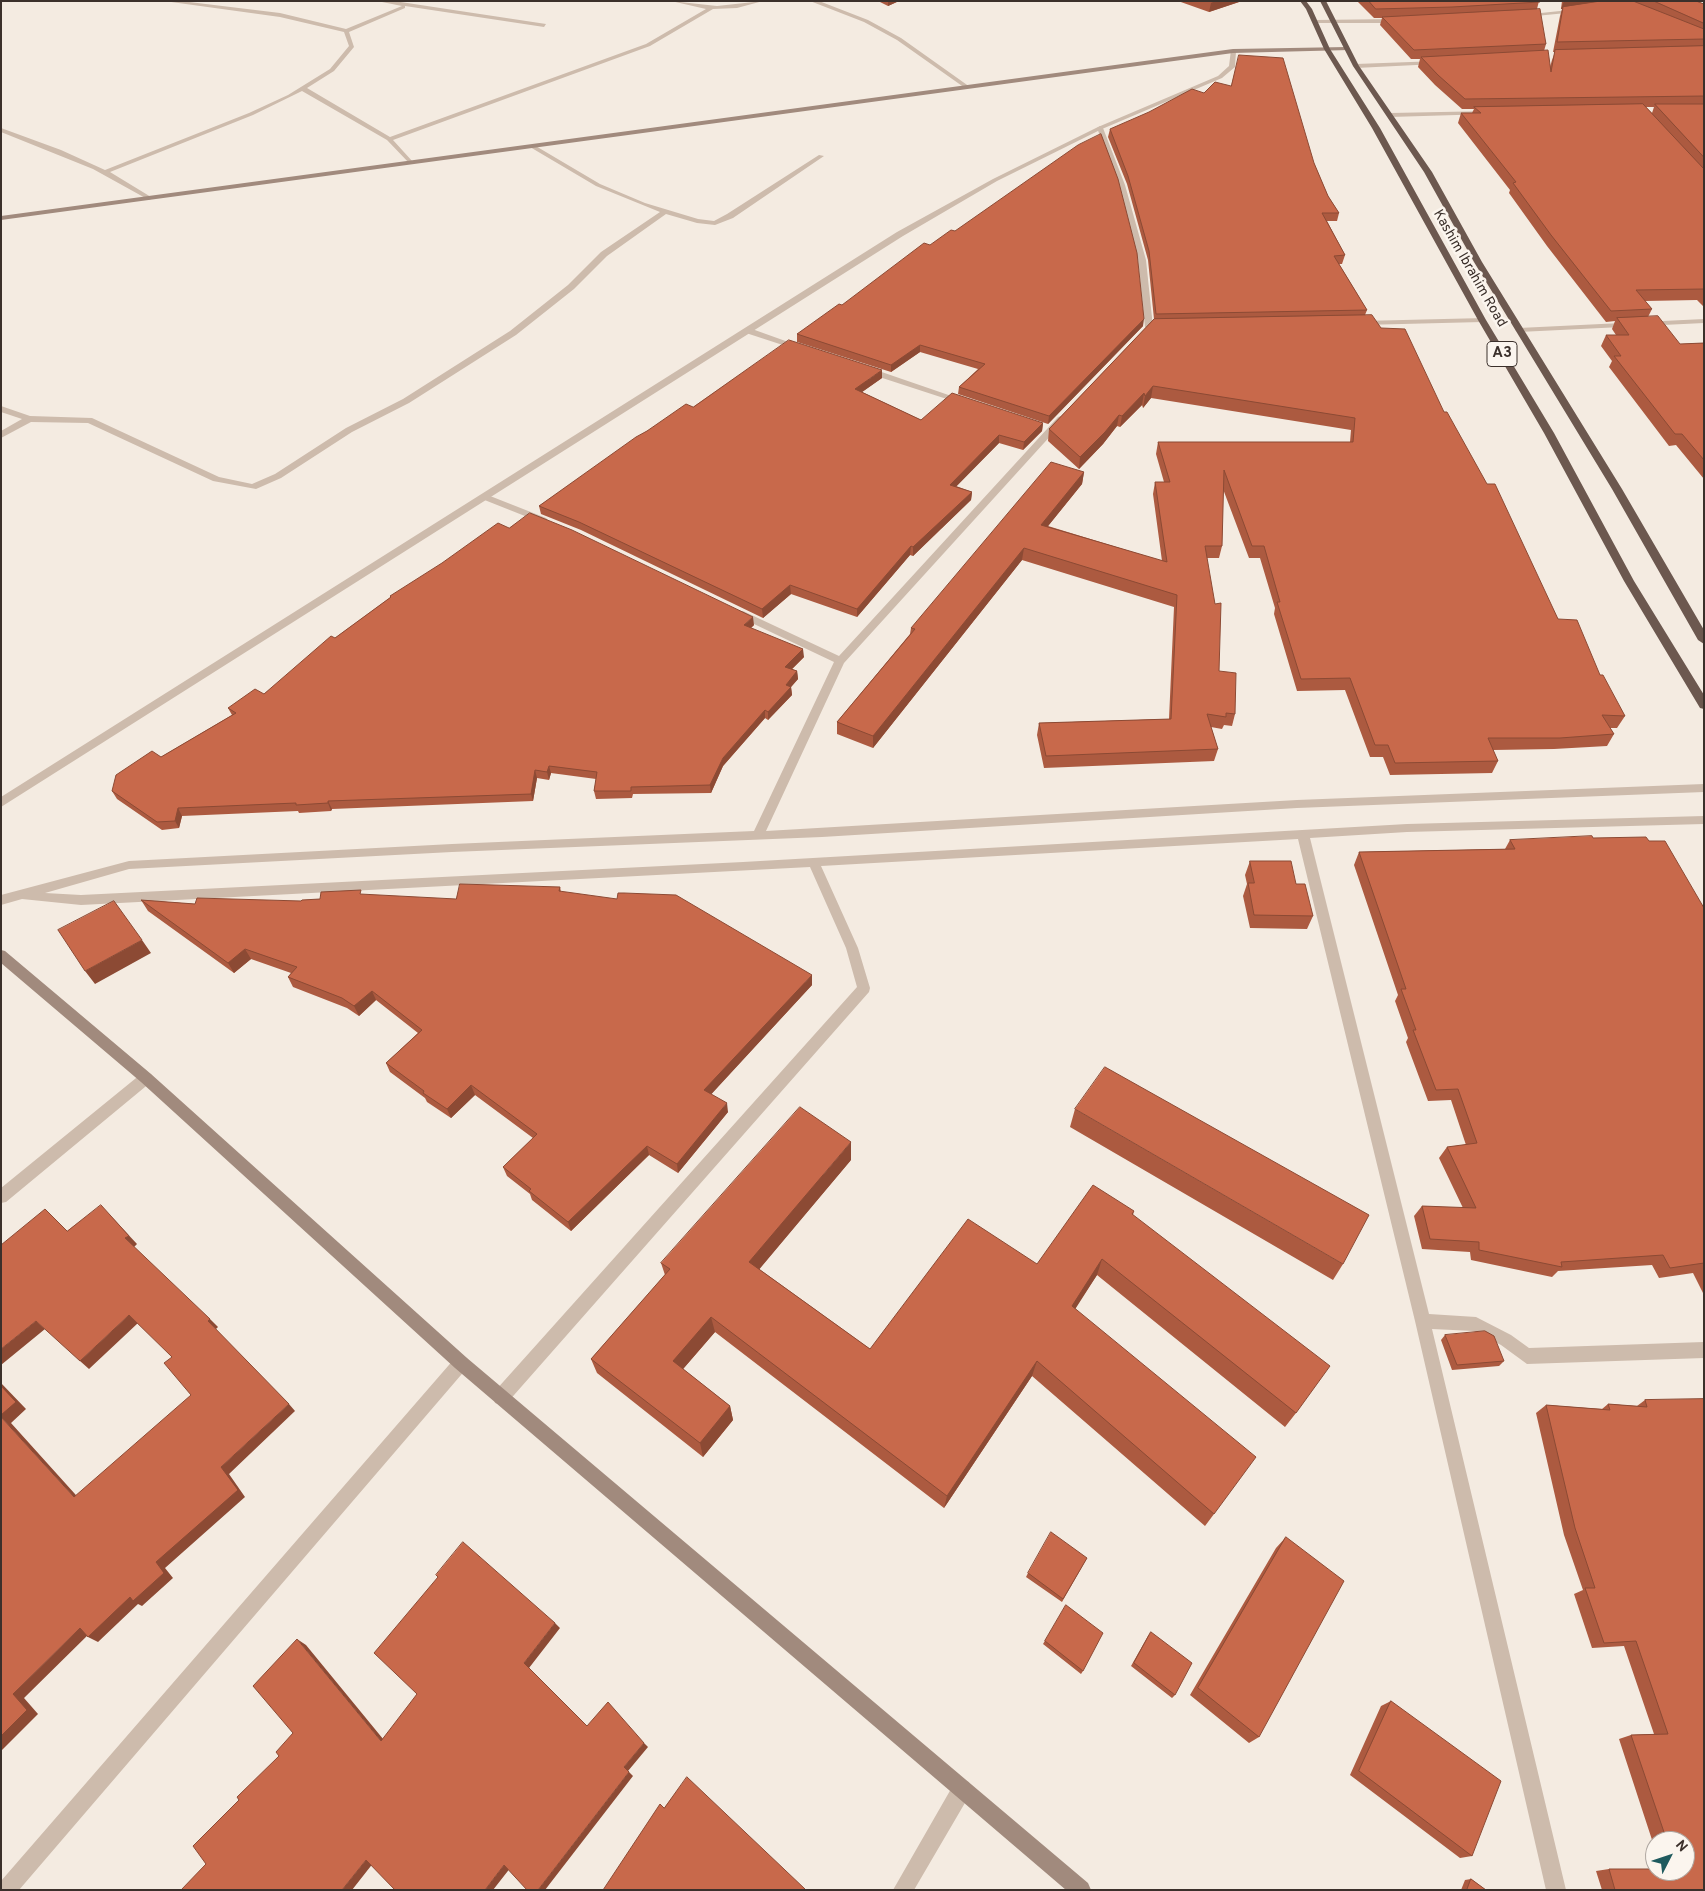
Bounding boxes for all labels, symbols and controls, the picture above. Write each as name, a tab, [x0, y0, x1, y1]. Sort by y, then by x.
street label: Kashim Ibrahim Road	[1429, 207, 1509, 331]
road number: A3	[1487, 342, 1517, 366]
north arrow	[1645, 1831, 1695, 1881]
text: N	[1671, 1837, 1691, 1856]

